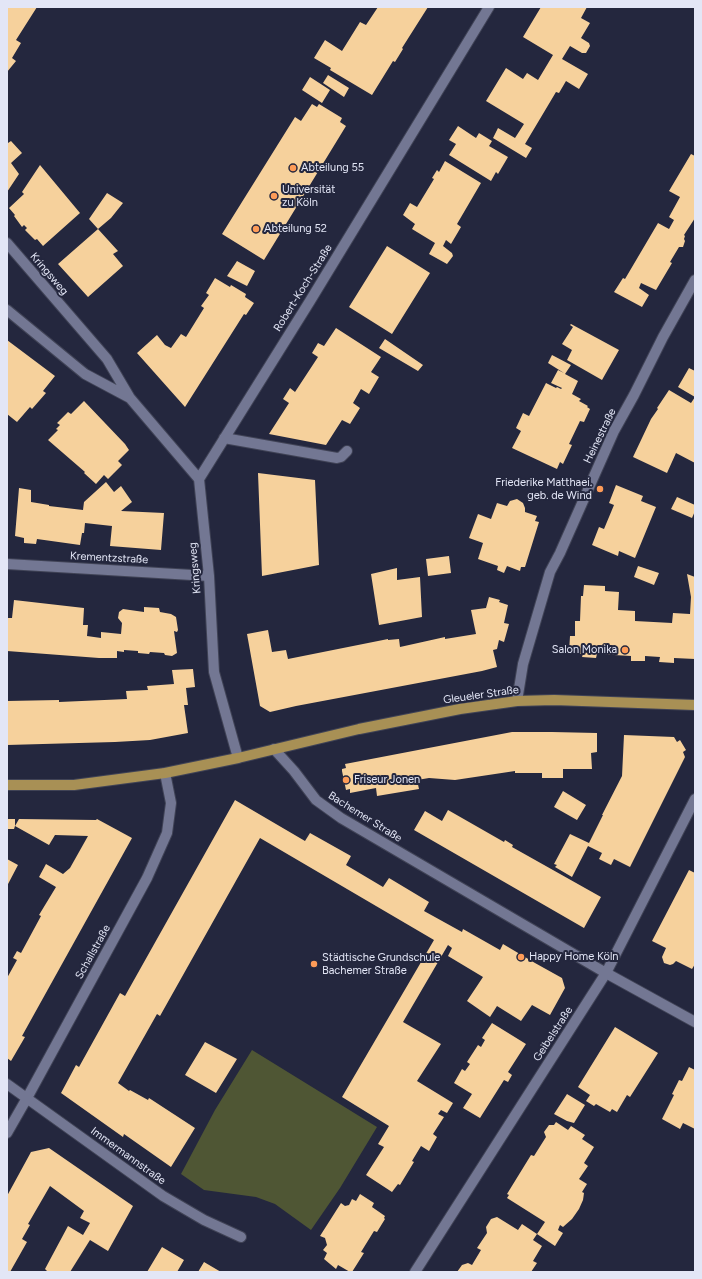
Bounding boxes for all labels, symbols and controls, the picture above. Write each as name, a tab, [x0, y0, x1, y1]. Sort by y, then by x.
place label: Abteilung 55	[301, 161, 364, 175]
marker: Abteilung 55	[288, 163, 298, 173]
place label: Universität zu Köln	[282, 183, 335, 209]
marker: Universität zu Köln	[269, 191, 279, 201]
place label: Abteilung 52	[264, 222, 327, 236]
marker: Abteilung 52	[251, 224, 261, 234]
street label: Robert-Koch-Straße	[271, 242, 335, 334]
street label: Kringsweg	[27, 250, 71, 298]
street label: Heinestraße	[581, 406, 619, 466]
place label: Friederike Matthaei. geb. de Wind	[495, 476, 592, 502]
marker: Friederike Matthaei. geb. de Wind	[595, 484, 605, 494]
street label: Kringsweg	[186, 542, 204, 594]
street label: Krementzstraße	[70, 549, 148, 567]
place label: Salon Monika	[552, 643, 617, 657]
marker: Salon Monika	[620, 645, 630, 655]
street label: Gleueler Straße	[442, 683, 520, 707]
place label: Friseur Jonen	[354, 773, 420, 787]
marker: Friseur Jonen	[341, 775, 351, 785]
street label: Bachemer Straße	[326, 789, 404, 845]
street label: Schallstraße	[73, 923, 113, 981]
place label: Happy Home Köln	[529, 950, 619, 964]
place label: Städtische Grundschule Bachemer Straße	[322, 951, 440, 977]
marker: Happy Home Köln	[516, 952, 526, 962]
marker: Städtische Grundschule Bachemer Straße	[309, 959, 319, 969]
street label: Geibelstraße	[530, 1004, 576, 1064]
street label: Immermannstraße	[88, 1124, 168, 1188]

